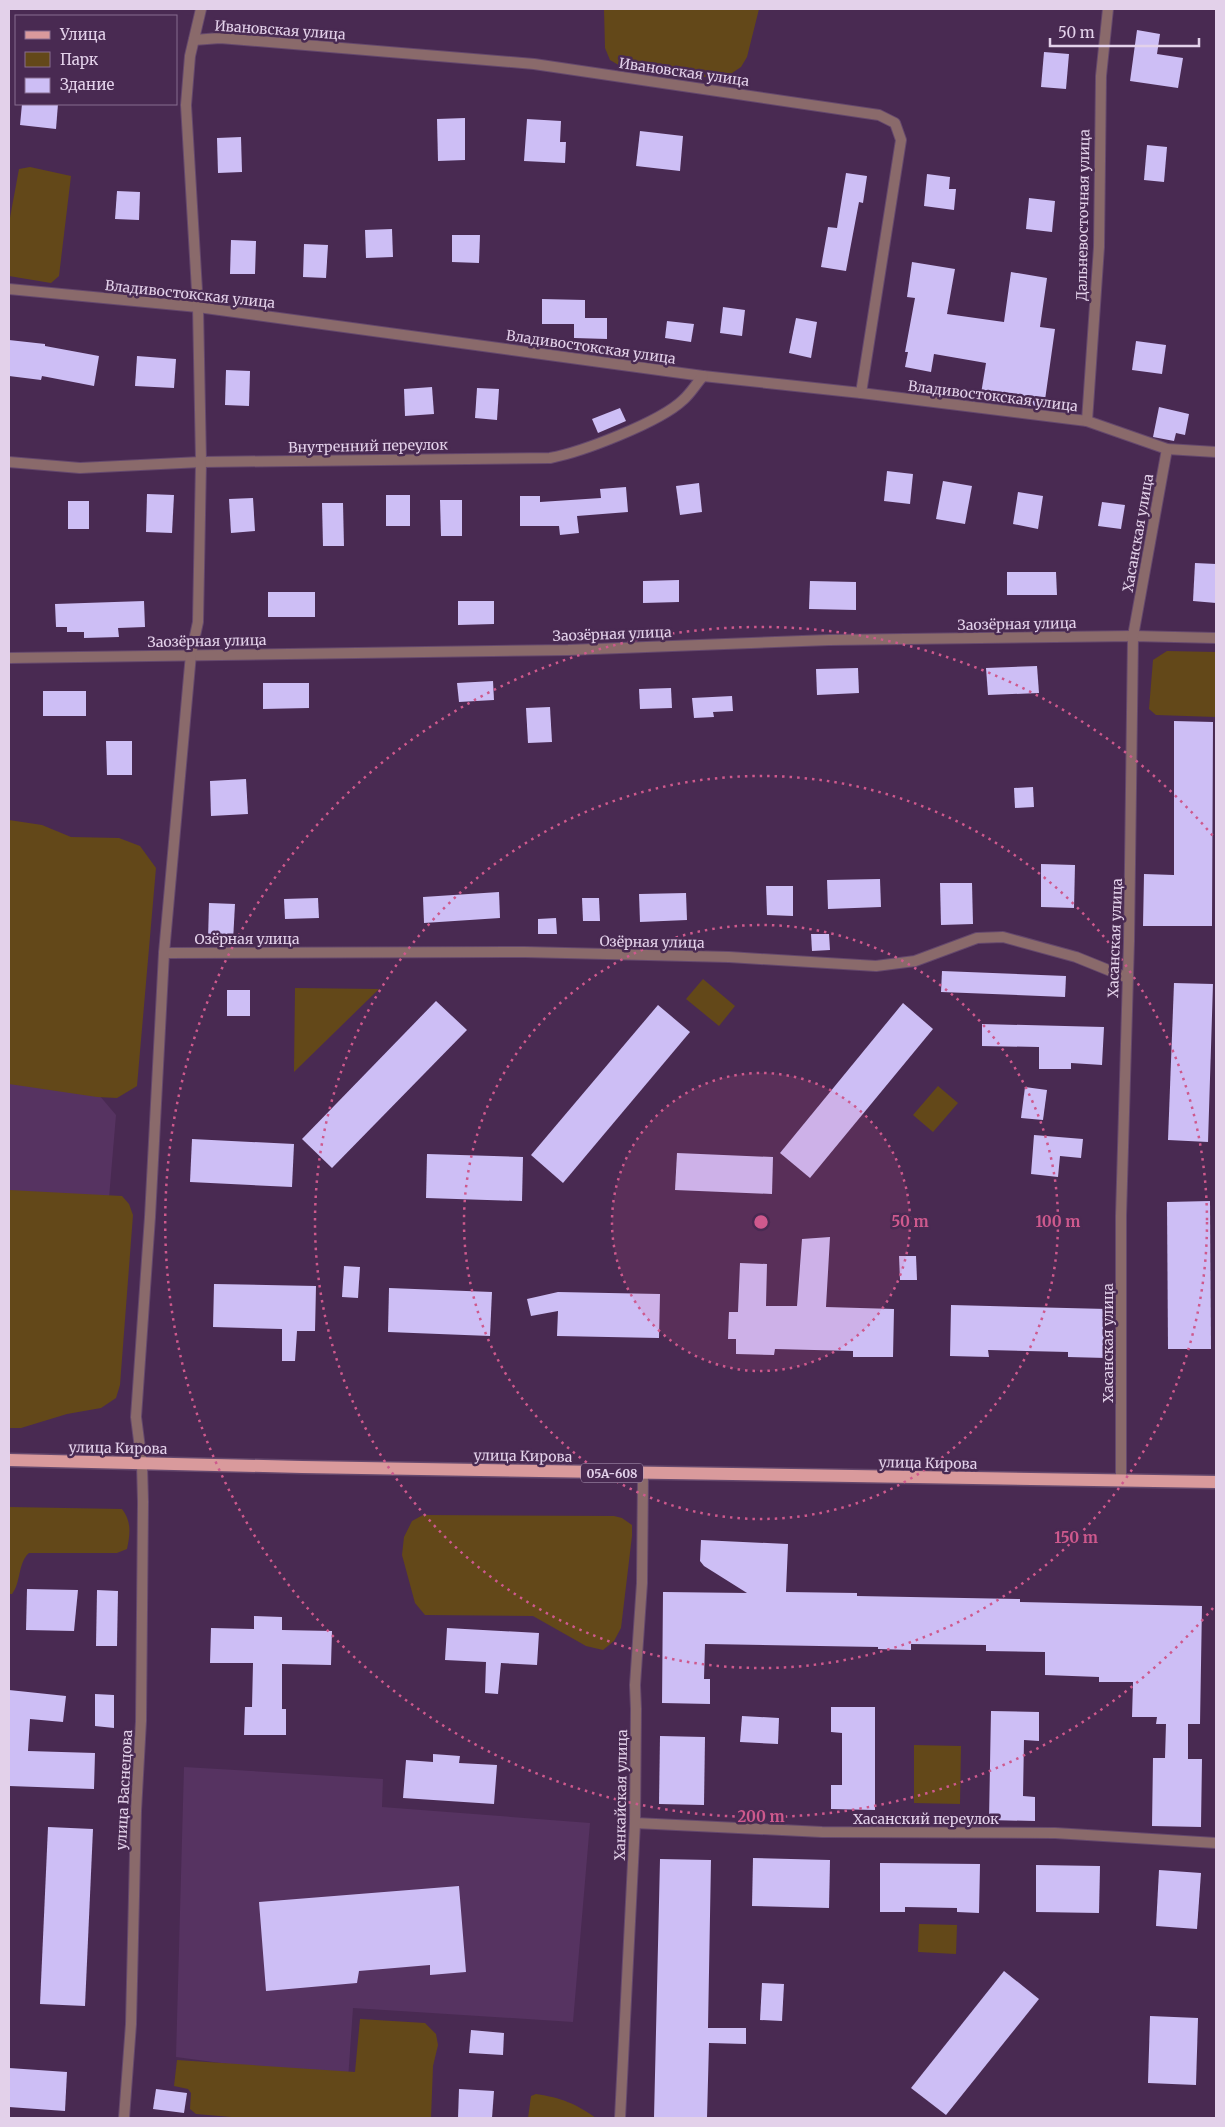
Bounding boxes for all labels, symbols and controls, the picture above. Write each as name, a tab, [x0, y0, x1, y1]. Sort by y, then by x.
legend	[15, 15, 178, 105]
scale bar	[1050, 15, 1199, 47]
street label: Ивановская улица	[214, 16, 347, 44]
text: 50 m	[1058, 23, 1095, 42]
text: Улица	[59, 25, 106, 44]
text: Парк	[60, 50, 99, 69]
street label: Ивановская улица	[618, 54, 751, 90]
text: Здание	[60, 75, 114, 94]
street label: Дальневосточная улица	[1073, 129, 1094, 301]
street label: Владивостокская улица	[104, 276, 276, 312]
street label: Владивостокская улица	[505, 326, 677, 368]
street label: Владивостокская улица	[907, 377, 1079, 415]
street label: Внутренний переулок	[288, 436, 448, 456]
street label: Хасанская улица	[1119, 472, 1157, 593]
street label: Заозёрная улица	[957, 614, 1077, 634]
street label: Заозёрная улица	[552, 623, 672, 645]
street label: Заозёрная улица	[147, 631, 267, 651]
street label: Хасанская улица	[1104, 877, 1126, 998]
street label: Озёрная улица	[195, 930, 300, 948]
street label: Озёрная улица	[599, 932, 705, 952]
text: 50 m	[891, 1212, 929, 1231]
text: 100 m	[1036, 1212, 1080, 1231]
centre of rings	[752, 1213, 770, 1231]
street label: Хасанская улица	[1099, 1283, 1117, 1403]
street label: улица Кирова	[68, 1438, 168, 1458]
street label: улица Кирова	[473, 1446, 573, 1466]
street label: улица Кирова	[878, 1453, 978, 1473]
road number: 05А-608	[581, 1464, 643, 1482]
text: 150 m	[1054, 1528, 1098, 1547]
street label: улица Васнецова	[112, 1729, 136, 1851]
street label: Ханкайская улица	[611, 1729, 631, 1861]
text: 200 m	[737, 1807, 785, 1826]
street label: Хасанский переулок	[853, 1810, 999, 1828]

